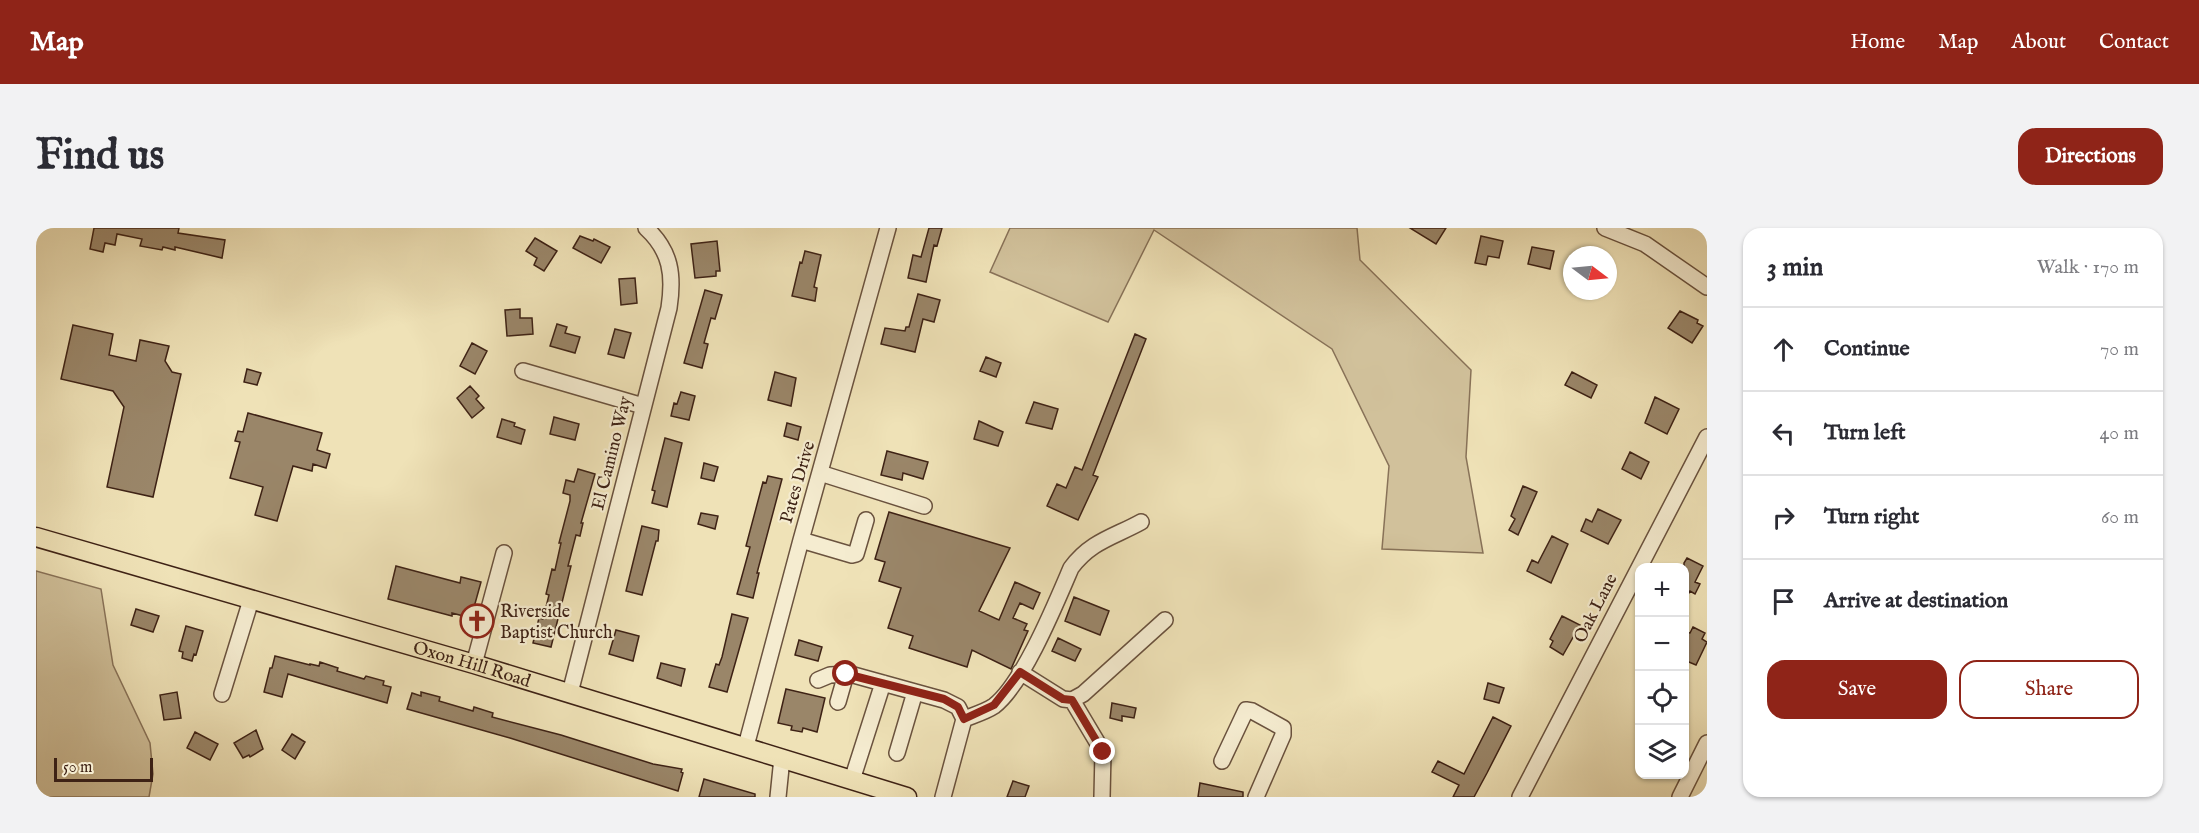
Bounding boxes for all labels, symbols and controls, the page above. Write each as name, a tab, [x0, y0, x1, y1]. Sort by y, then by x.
text: Map	[30, 25, 84, 60]
text: Home	[1850, 29, 1905, 56]
text: Map	[1938, 29, 1978, 56]
text: About	[2011, 29, 2066, 56]
text: Contact	[2099, 29, 2169, 56]
button: Directions	[2018, 128, 2163, 185]
text: Find us	[36, 130, 164, 183]
north arrow	[1563, 246, 1617, 300]
text: 3 min	[1767, 251, 1823, 284]
text: Walk · 170 m	[2037, 255, 2139, 280]
icon: ahead	[1767, 333, 1800, 366]
text: Continue	[1824, 335, 1910, 363]
text: 70 m	[2100, 337, 2139, 362]
street label: El Camino Way	[587, 394, 638, 513]
icon: left	[1767, 417, 1800, 450]
text: Turn left	[1824, 419, 1906, 447]
text: 40 m	[2100, 421, 2139, 446]
street label: Pates Drive	[776, 439, 821, 526]
icon: right	[1767, 501, 1800, 534]
text: Turn right	[1824, 503, 1919, 531]
text: 60 m	[2101, 505, 2139, 530]
map controls	[1635, 563, 1689, 779]
button: +	[1635, 563, 1689, 617]
street label: Oak Lane	[1569, 570, 1624, 647]
icon: arrive	[1767, 585, 1800, 618]
text: Arrive at destination	[1824, 587, 2008, 615]
place label: Riverside Baptist Church	[500, 601, 613, 645]
church icon: Riverside Baptist Church	[459, 603, 495, 639]
button: −	[1635, 617, 1689, 671]
street label: Oxon Hill Road	[410, 637, 533, 694]
route start	[832, 660, 858, 686]
button: Save	[1767, 660, 1947, 719]
button: Share	[1959, 660, 2139, 719]
button: locate	[1635, 671, 1689, 725]
button: layers	[1635, 725, 1689, 779]
route end	[1089, 738, 1115, 764]
scale bar	[54, 755, 153, 782]
text: 50 m	[63, 758, 92, 778]

